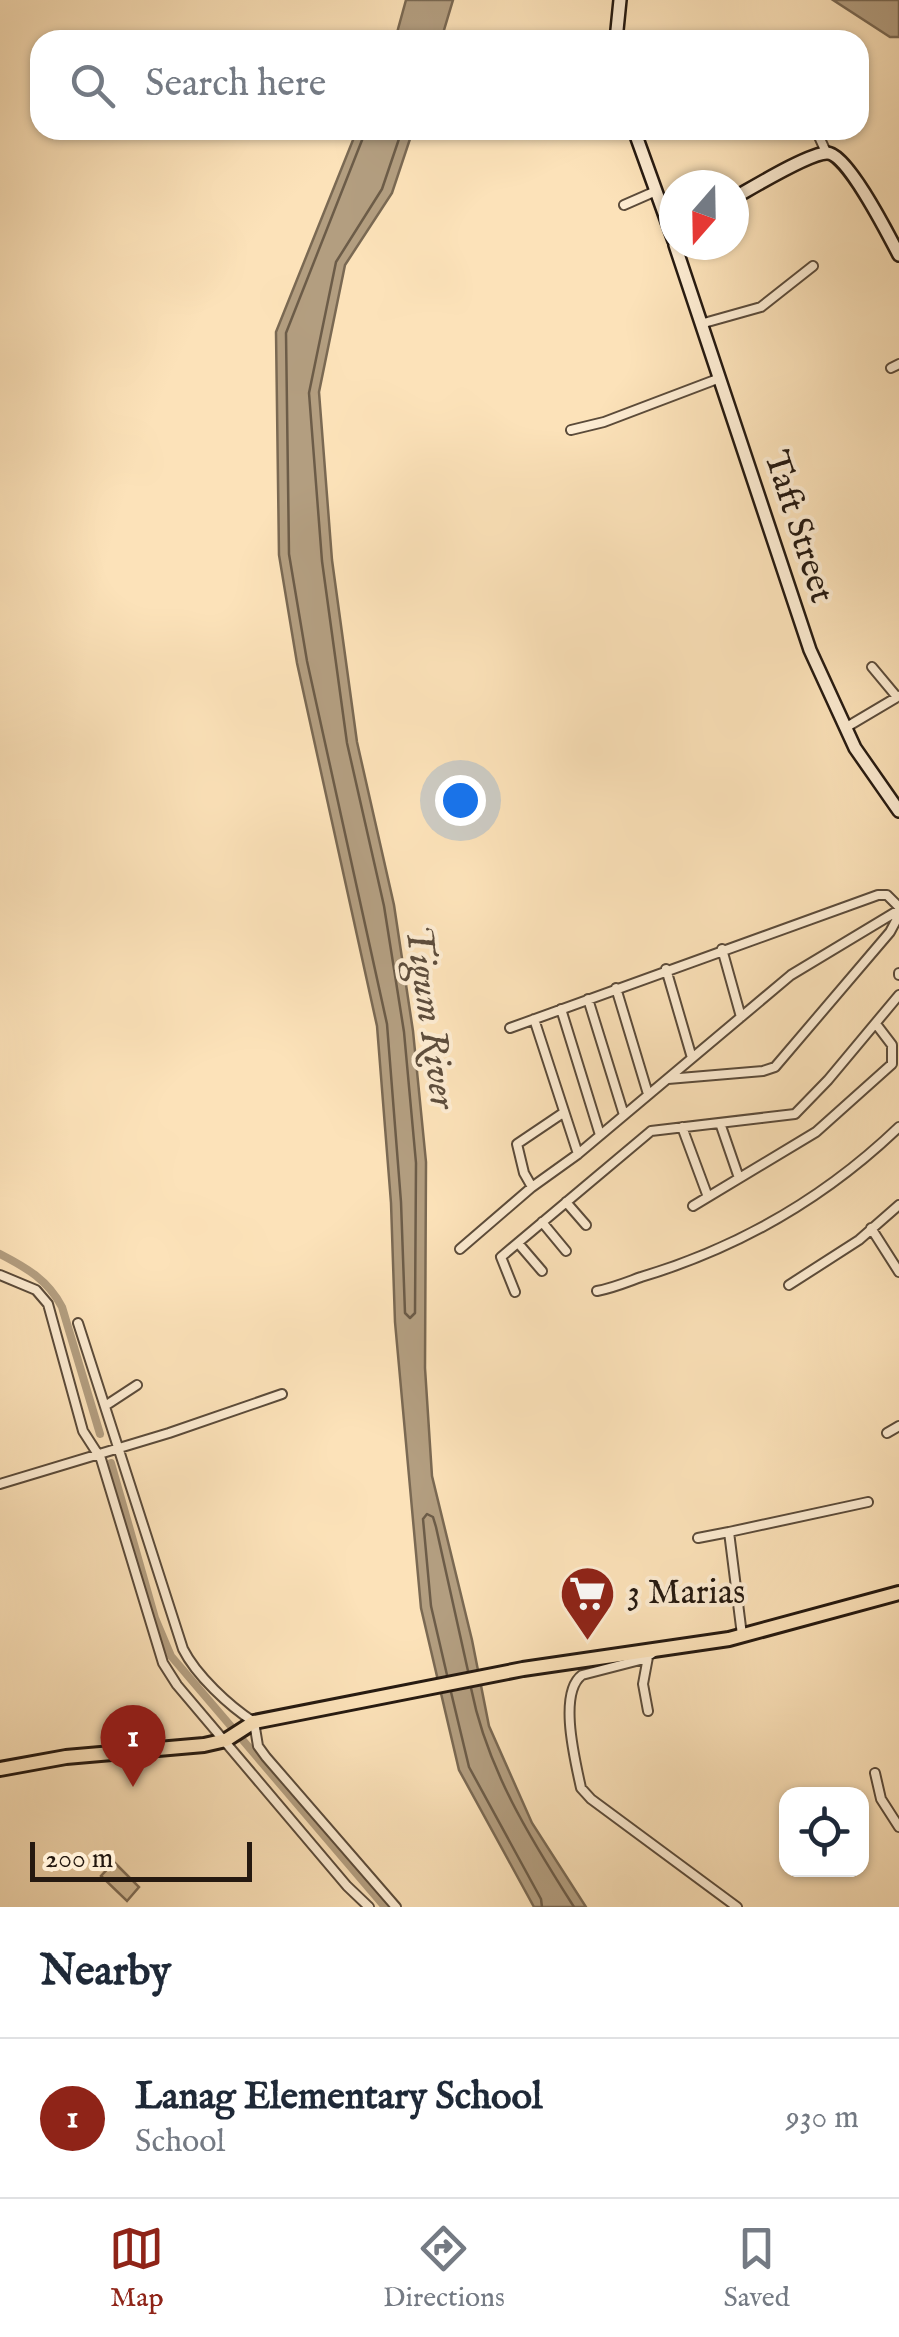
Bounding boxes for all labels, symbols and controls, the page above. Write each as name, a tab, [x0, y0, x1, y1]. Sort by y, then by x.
search box	[30, 30, 869, 140]
icon: search	[65, 58, 120, 113]
text: Search here	[145, 61, 326, 109]
north arrow	[659, 170, 749, 260]
street label: Taft Street	[752, 445, 844, 609]
your location	[435, 775, 486, 826]
water label: Tigum River	[392, 922, 466, 1114]
supermarket icon: 3 Marias	[558, 1563, 618, 1642]
place label: 3 Marias	[627, 1571, 745, 1616]
pin: 1	[100, 1704, 166, 1787]
map controls	[779, 1787, 869, 1877]
button: locate	[779, 1787, 869, 1877]
scale bar	[30, 1837, 252, 1882]
text: 200 m	[45, 1842, 113, 1877]
text: Nearby	[40, 1946, 171, 1999]
text: Lanag Elementary School	[135, 2074, 542, 2122]
text: 1	[67, 2098, 78, 2139]
text: 930 m	[786, 2098, 859, 2139]
text: School	[135, 2122, 225, 2163]
tab: Map	[109, 2221, 164, 2316]
tab: Directions	[383, 2221, 505, 2316]
tab: Saved	[723, 2221, 790, 2316]

